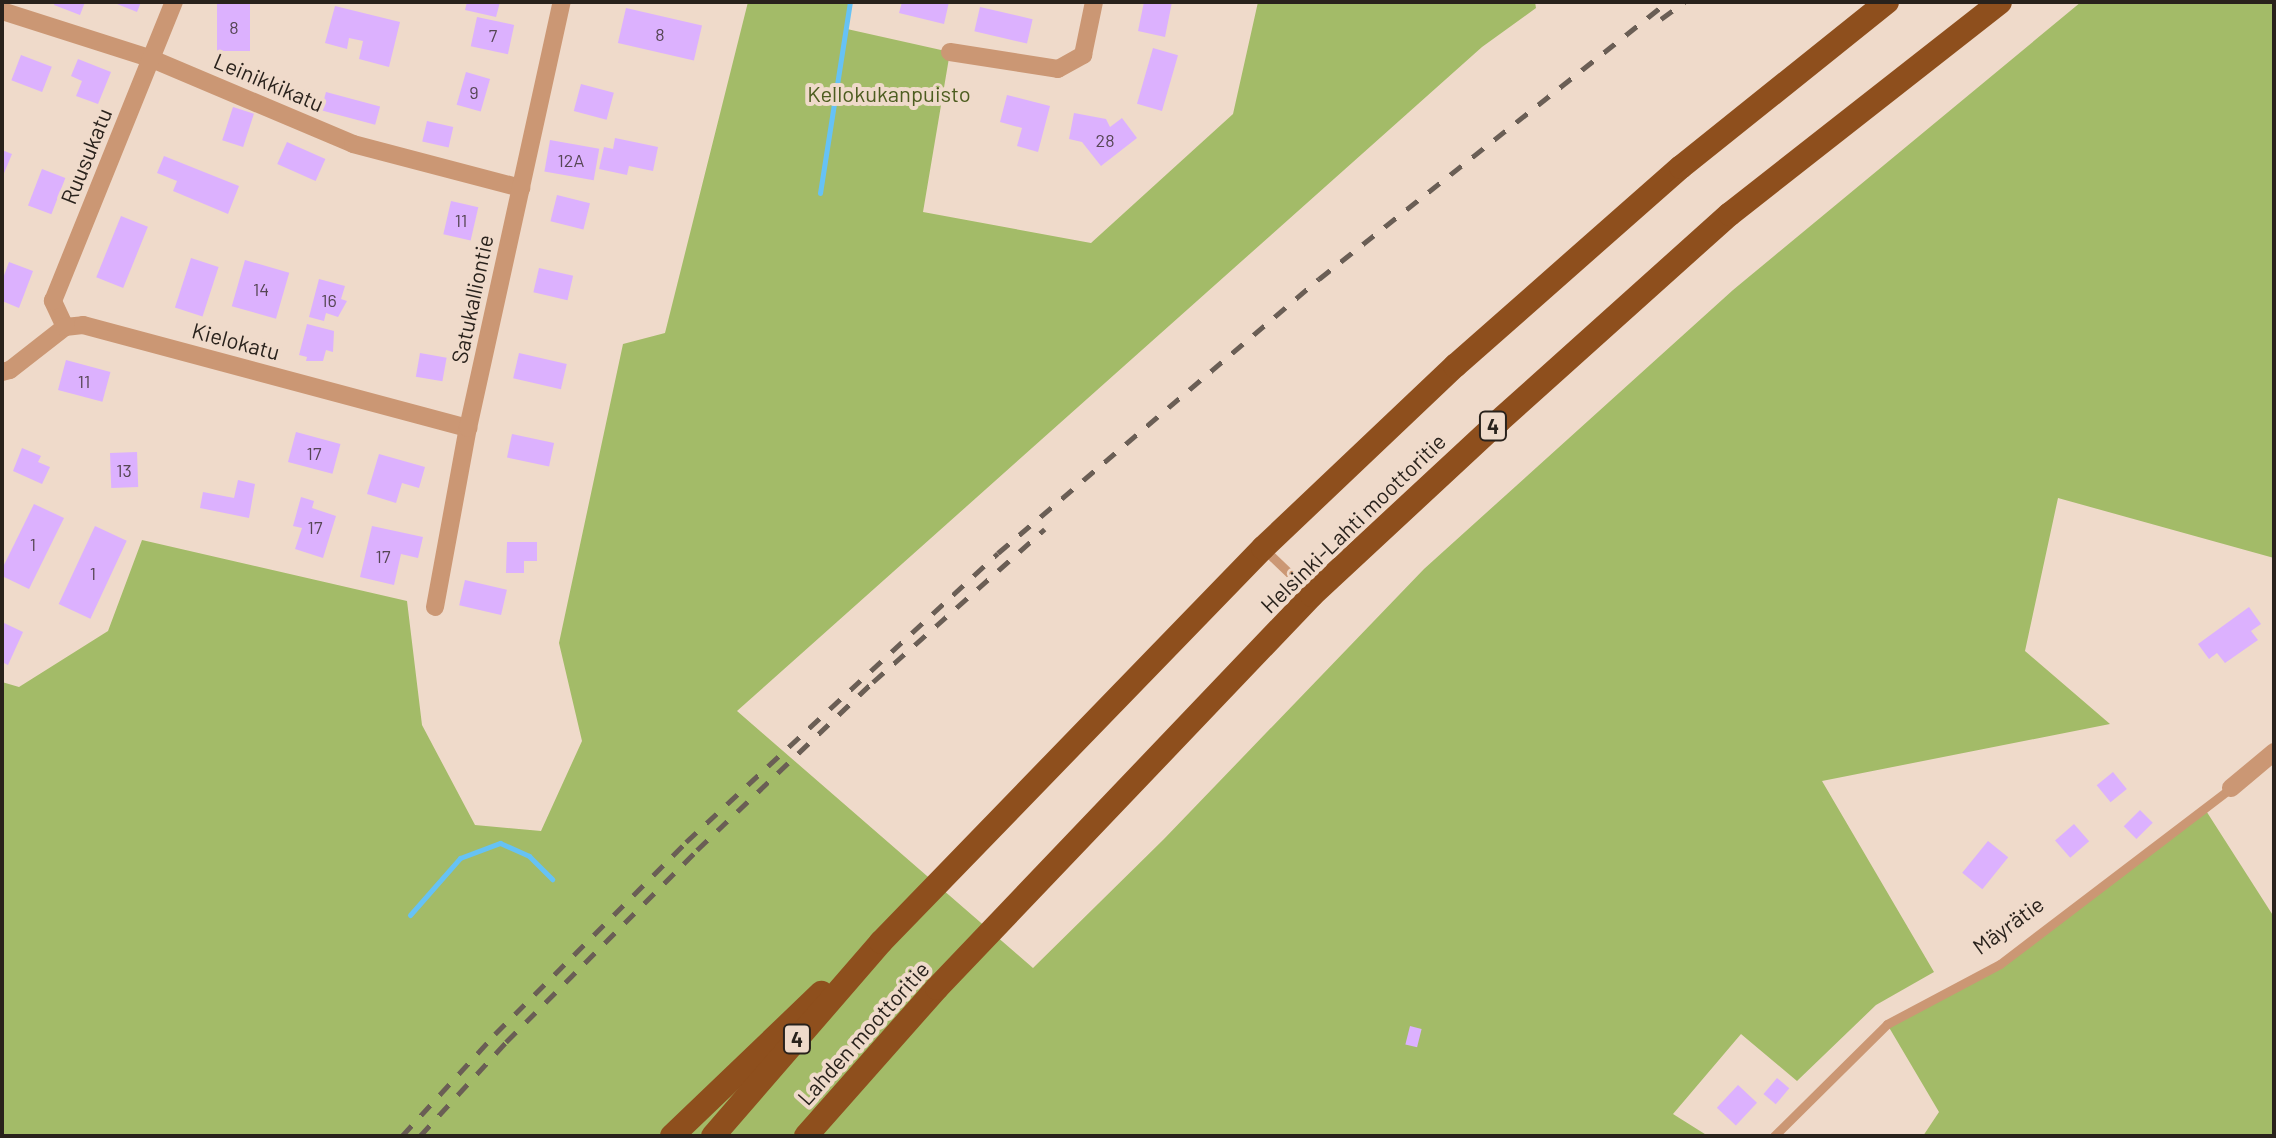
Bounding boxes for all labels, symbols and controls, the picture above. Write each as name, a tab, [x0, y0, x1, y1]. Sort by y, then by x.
house number: 8	[229, 16, 239, 38]
house number: 8	[655, 23, 665, 45]
house number: 7	[489, 24, 497, 46]
street label: Leinikkikatu	[210, 47, 328, 117]
house number: 9	[469, 81, 479, 103]
park label: Kellokukanpuisto	[807, 81, 971, 107]
street label: Ruusukatu	[55, 104, 117, 208]
house number: 28	[1095, 129, 1115, 151]
house number: 12A	[558, 149, 584, 171]
house number: 11	[455, 209, 467, 231]
street label: Satukalliontie	[445, 232, 499, 366]
house number: 14	[253, 278, 269, 300]
house number: 16	[321, 289, 337, 311]
street label: Kielokatu	[189, 317, 283, 365]
house number: 11	[78, 370, 90, 392]
road number: 4	[1477, 410, 1509, 442]
street label: Helsinki-Lahti moottoritie	[1255, 428, 1451, 618]
house number: 17	[307, 442, 321, 464]
house number: 13	[116, 459, 132, 481]
house number: 17	[308, 516, 322, 538]
house number: 1	[30, 533, 36, 555]
house number: 17	[376, 545, 390, 567]
house number: 1	[90, 562, 96, 584]
street label: Mäyrätie	[1967, 890, 2049, 960]
street label: Lahden moottoritie	[792, 956, 934, 1110]
road number: 4	[781, 1023, 813, 1055]

